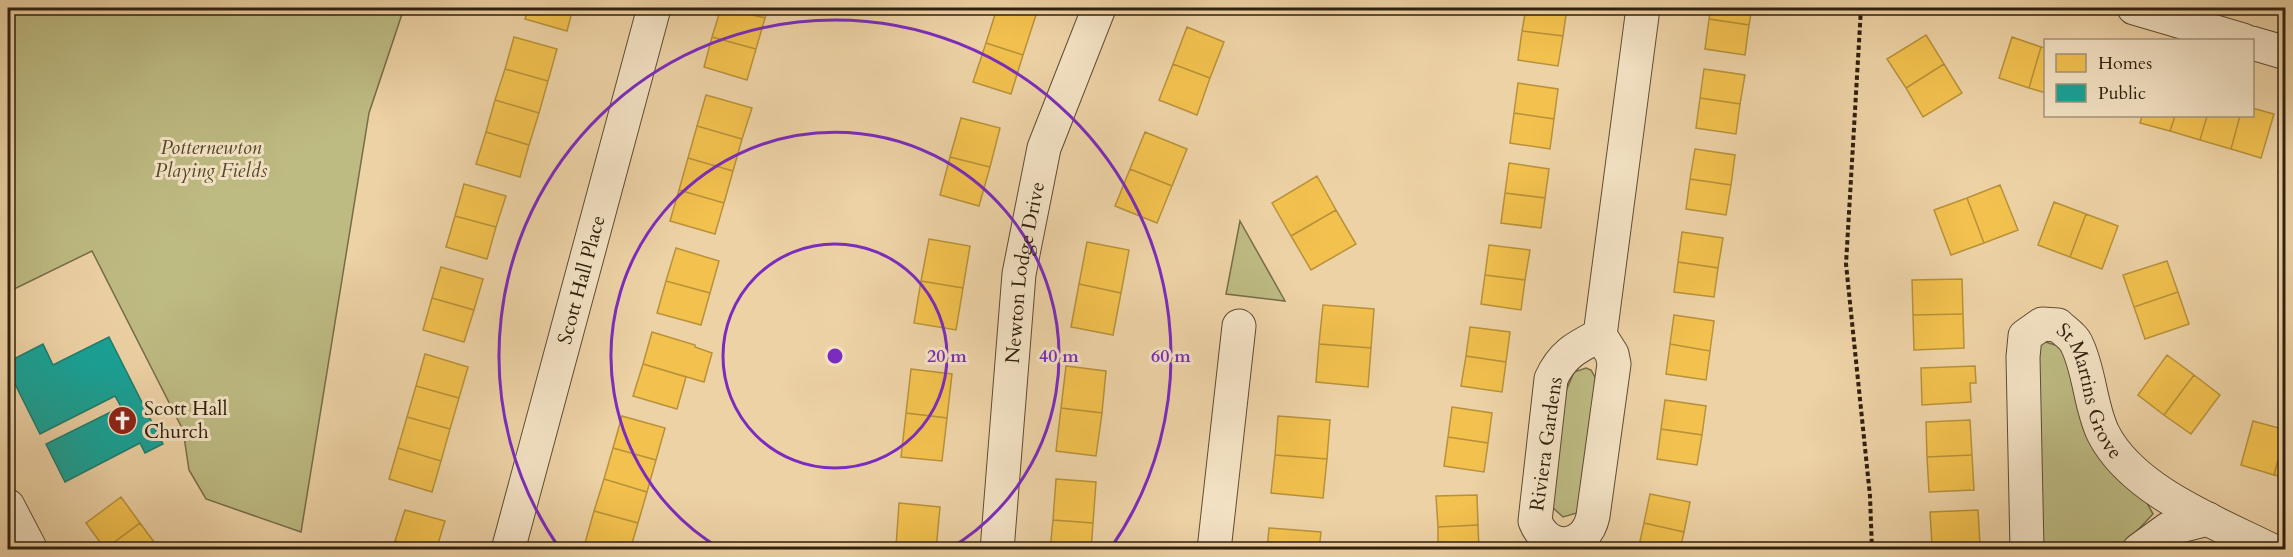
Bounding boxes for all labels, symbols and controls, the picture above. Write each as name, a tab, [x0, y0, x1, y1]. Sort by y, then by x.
legend	[2044, 39, 2254, 117]
text: Homes	[2098, 51, 2152, 76]
text: Public	[2098, 81, 2146, 106]
park label: Potternewton Playing Fields	[155, 134, 267, 184]
street label: Newton Lodge Drive	[998, 179, 1051, 365]
street label: Scott Hall Place	[551, 212, 611, 347]
street label: St Martins Grove	[2051, 316, 2129, 464]
text: 20 m	[927, 344, 967, 369]
text: 40 m	[1039, 344, 1079, 369]
text: 60 m	[1151, 344, 1191, 369]
centre of rings	[825, 346, 845, 366]
street label: Riviera Gardens	[1523, 375, 1569, 513]
place label: Scott Hall Church	[144, 395, 228, 445]
church icon: Scott Hall Church	[107, 404, 139, 436]

